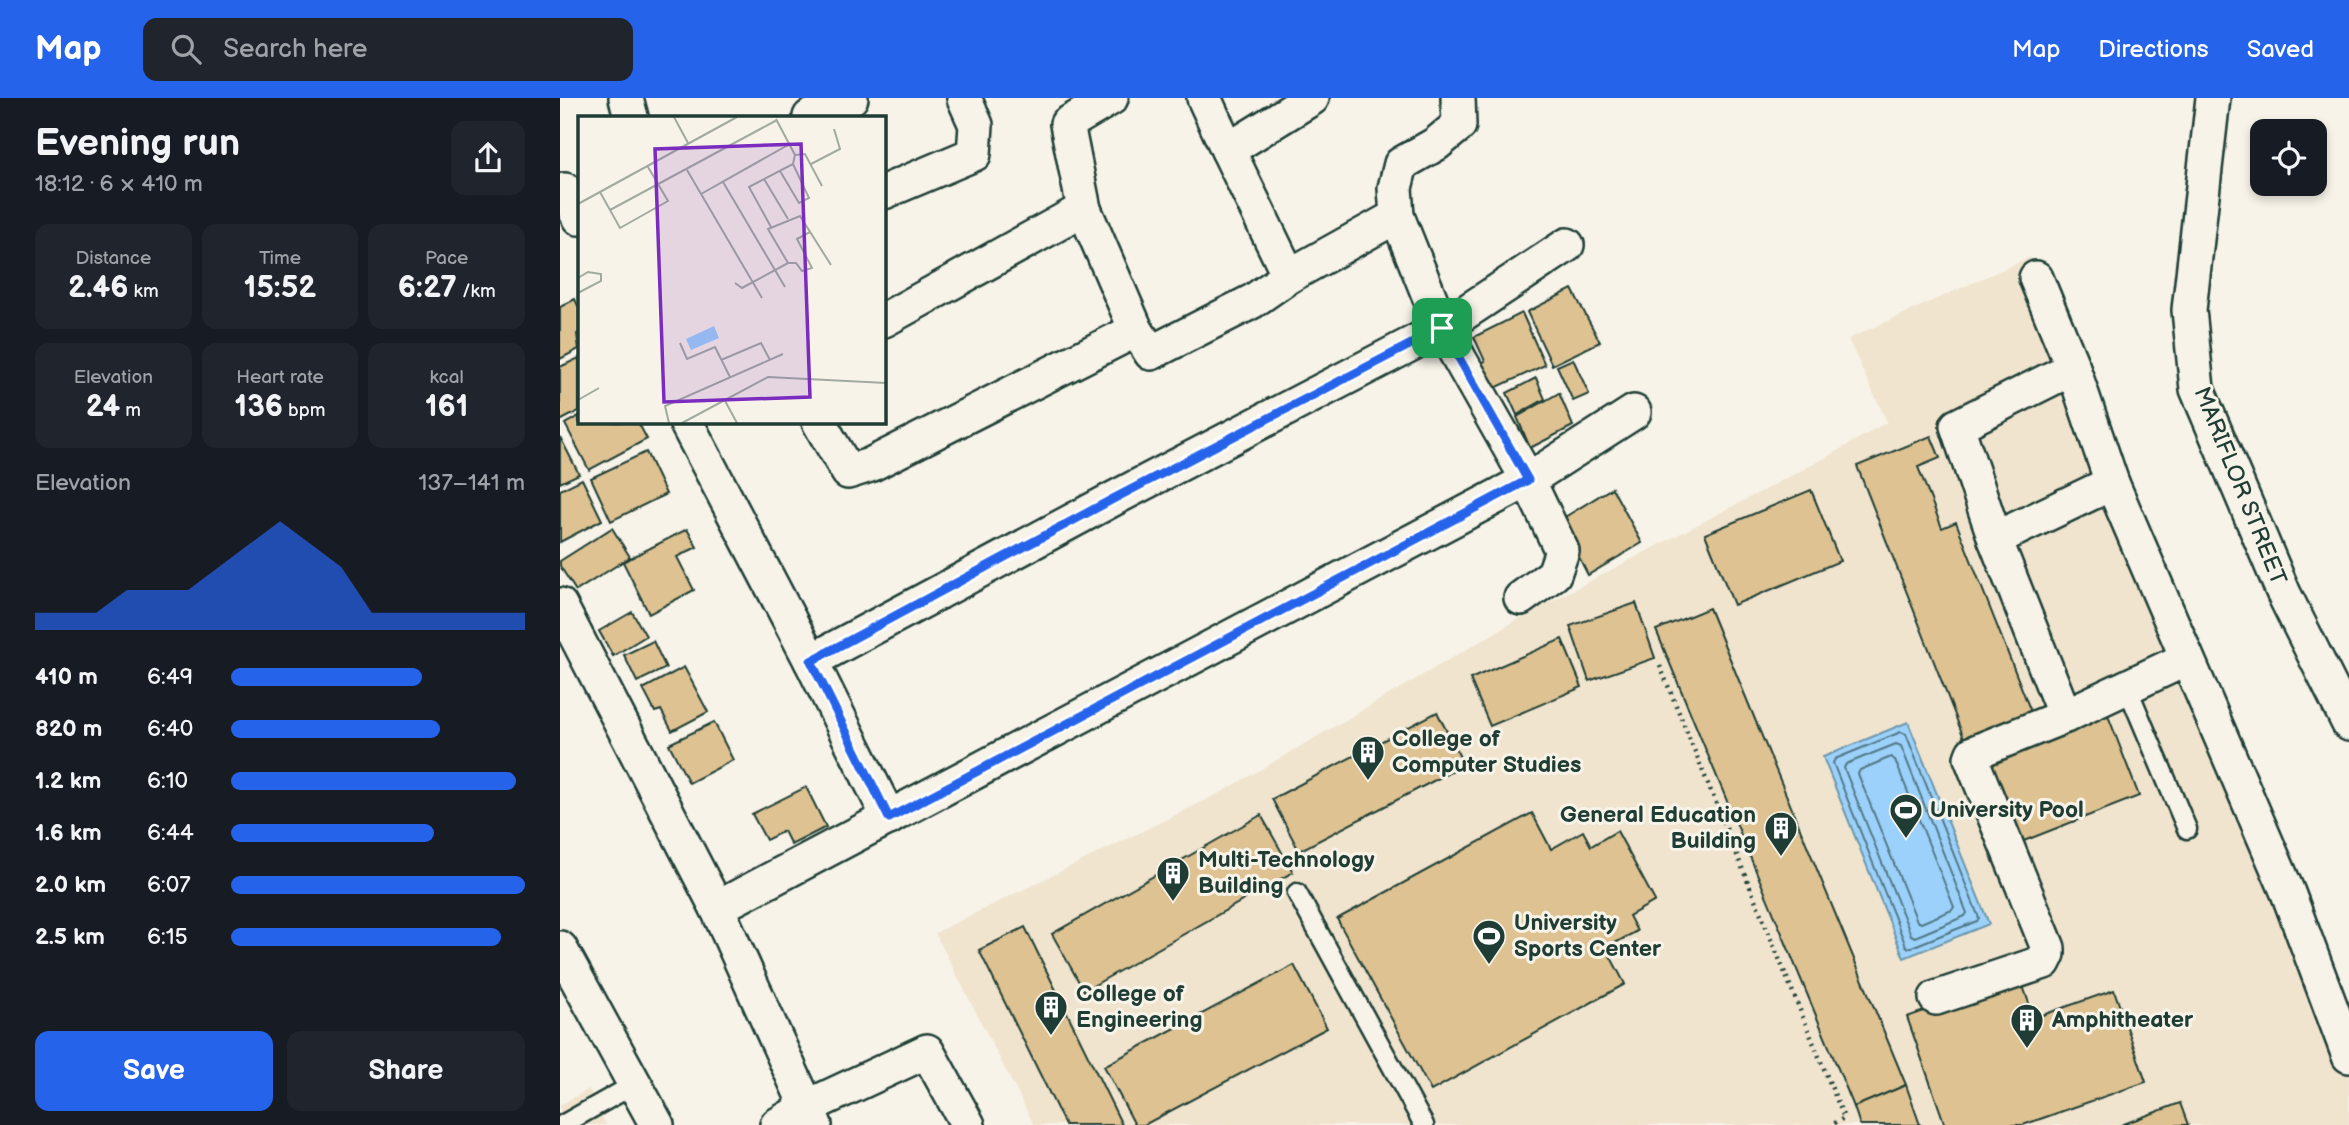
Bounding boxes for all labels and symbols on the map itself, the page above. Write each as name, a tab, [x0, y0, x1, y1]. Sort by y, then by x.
inset map	[578, 116, 886, 424]
pin	[1412, 298, 1472, 358]
street label: MARIFLOR STREET	[2187, 383, 2293, 589]
place label: College of Computer Studies	[1392, 725, 1581, 779]
building icon: College of Computer Studies	[1349, 733, 1387, 782]
sports icon: University Pool	[1887, 791, 1925, 840]
place label: University Pool	[1930, 796, 2084, 824]
place label: General Education Building	[1560, 801, 1756, 855]
building icon: General Education Building	[1762, 809, 1800, 858]
place label: Multi-Technology Building	[1198, 846, 1375, 900]
building icon: Multi-Technology Building	[1154, 854, 1192, 903]
place label: University Sports Center	[1514, 909, 1662, 963]
sports icon: University Sports Center	[1470, 917, 1508, 966]
place label: College of Engineering	[1076, 980, 1202, 1034]
building icon: College of Engineering	[1032, 988, 1070, 1037]
building icon: Amphitheater	[2008, 1001, 2046, 1050]
place label: Amphitheater	[2051, 1006, 2194, 1034]

